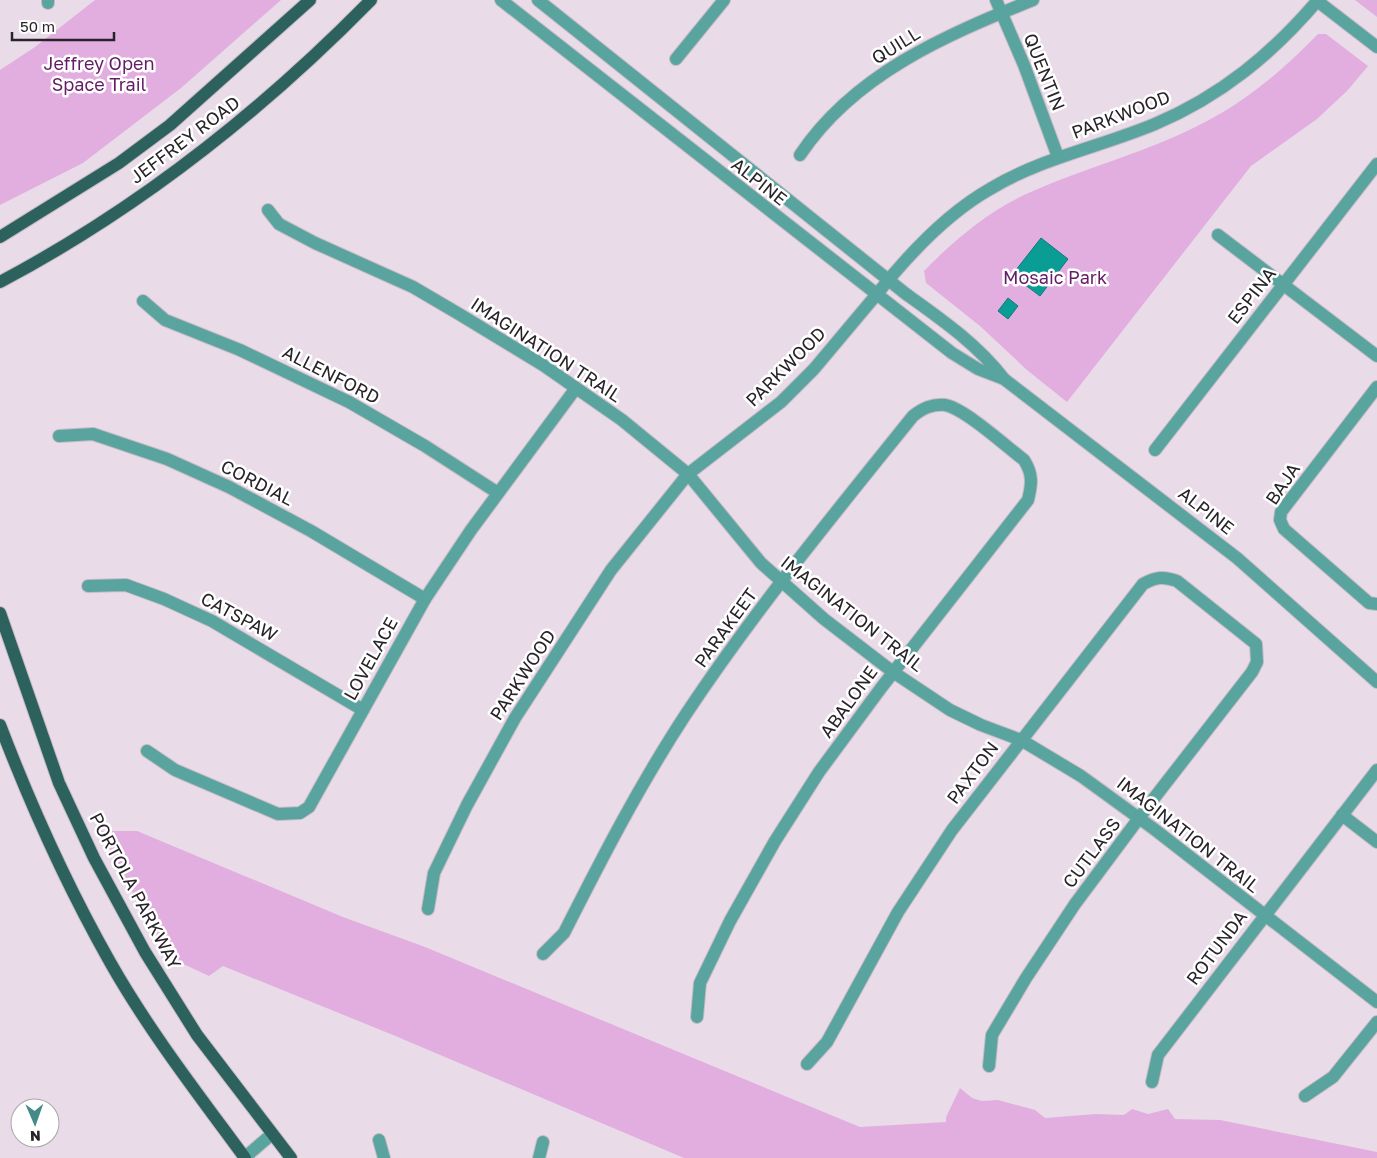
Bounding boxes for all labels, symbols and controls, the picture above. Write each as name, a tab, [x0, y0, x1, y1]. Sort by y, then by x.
scale bar	[12, 10, 115, 42]
text: 50 m	[20, 17, 55, 35]
street label: QUILL	[867, 22, 924, 68]
street label: QUENTIN	[1019, 30, 1070, 114]
park label: Jeffrey Open Space Trail	[44, 52, 154, 95]
street label: PARKWOOD	[1068, 85, 1173, 143]
street label: JEFFREY ROAD	[125, 91, 244, 188]
street label: ALPINE	[727, 153, 792, 210]
street label: ESPINA	[1222, 263, 1280, 328]
park label: Mosaic Park	[1003, 266, 1107, 288]
street label: IMAGINATION TRAIL	[467, 292, 626, 406]
street label: PARKWOOD	[741, 322, 830, 411]
street label: ALLENFORD	[279, 340, 384, 408]
street label: CORDIAL	[218, 455, 297, 510]
street label: BAJA	[1260, 458, 1304, 508]
street label: ALPINE	[1174, 482, 1239, 539]
street label: IMAGINATION TRAIL	[777, 551, 928, 676]
street label: PARAKEET	[689, 584, 761, 671]
street label: CATSPAW	[197, 587, 282, 645]
street label: LOVELACE	[338, 613, 402, 704]
street label: PARKWOOD	[485, 625, 560, 724]
street label: ABALONE	[815, 661, 882, 742]
street label: PAXTON	[942, 737, 1003, 808]
street label: IMAGINATION TRAIL	[1113, 772, 1264, 897]
street label: PORTOLA PARKWAY	[85, 809, 187, 973]
street label: CUTLASS	[1058, 813, 1125, 892]
street label: ROTUNDA	[1181, 906, 1251, 989]
north arrow	[10, 1098, 60, 1148]
text: N	[30, 1128, 41, 1145]

